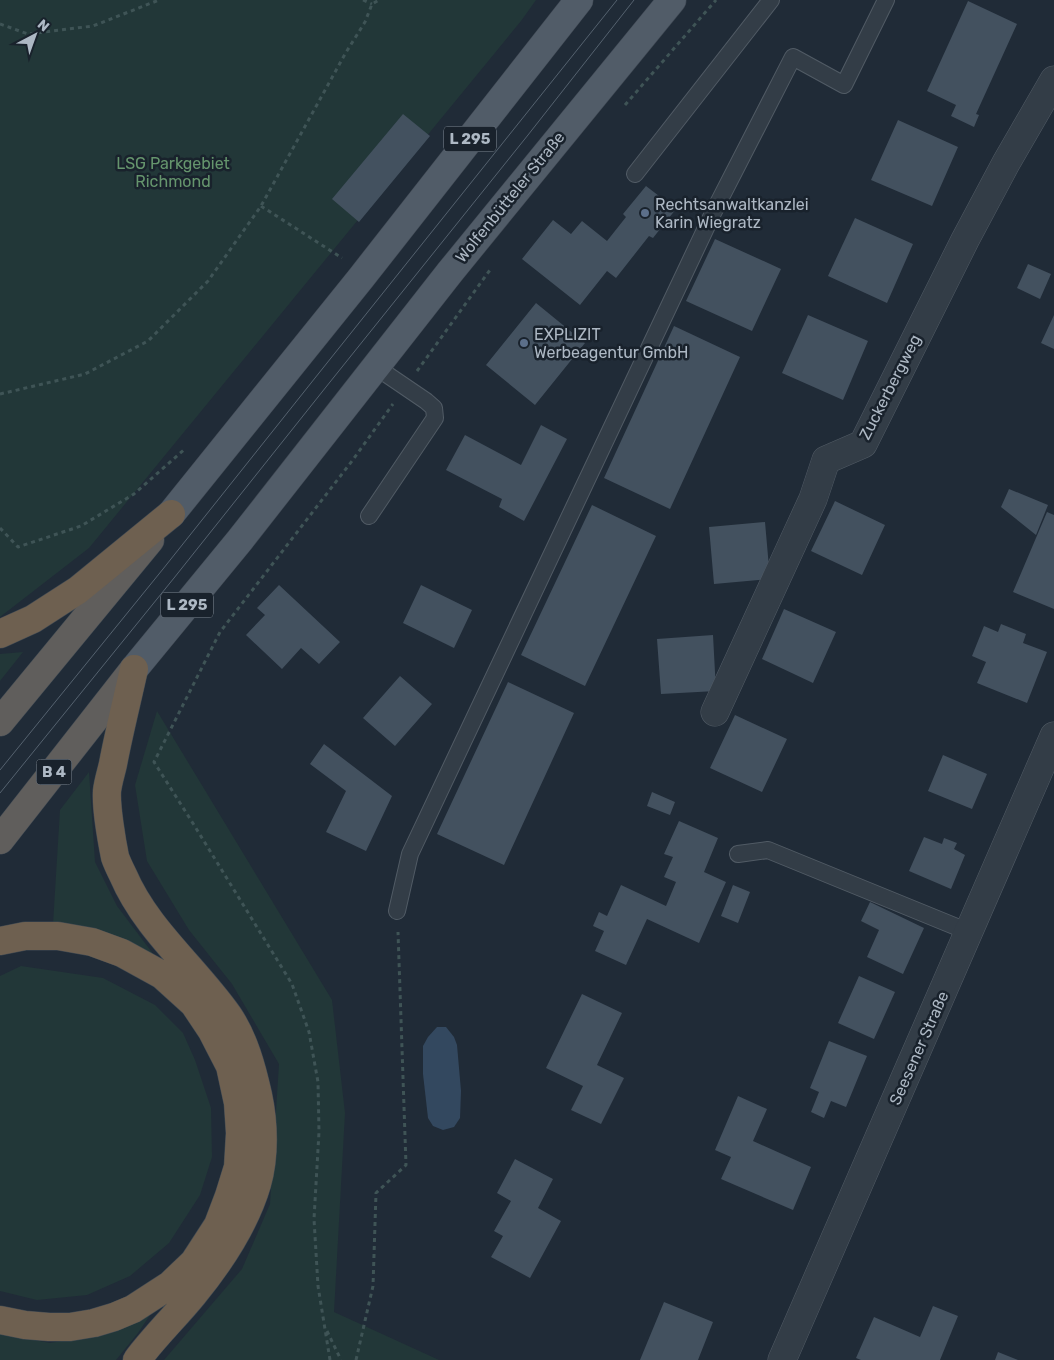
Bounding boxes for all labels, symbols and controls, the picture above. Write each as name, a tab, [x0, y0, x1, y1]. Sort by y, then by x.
north arrow	[10, 10, 60, 60]
text: N	[34, 16, 53, 35]
road number: L 295	[444, 126, 496, 152]
street label: Wolfenbütteler Straße	[451, 128, 569, 266]
park label: LSG Parkgebiet Richmond	[116, 154, 230, 191]
place label: Rechtsanwaltkanzlei Karin Wiegratz	[655, 195, 809, 232]
marker: Rechtsanwaltkanzlei Karin Wiegratz	[639, 207, 651, 219]
place label: EXPLIZIT Werbeagentur GmbH	[534, 325, 689, 362]
street label: Zuckerbergweg	[855, 331, 925, 443]
marker: EXPLIZIT Werbeagentur GmbH	[518, 337, 530, 349]
road number: L 295	[161, 592, 213, 618]
road number: B 4	[36, 760, 72, 784]
street label: Seesener Straße	[885, 988, 953, 1108]

